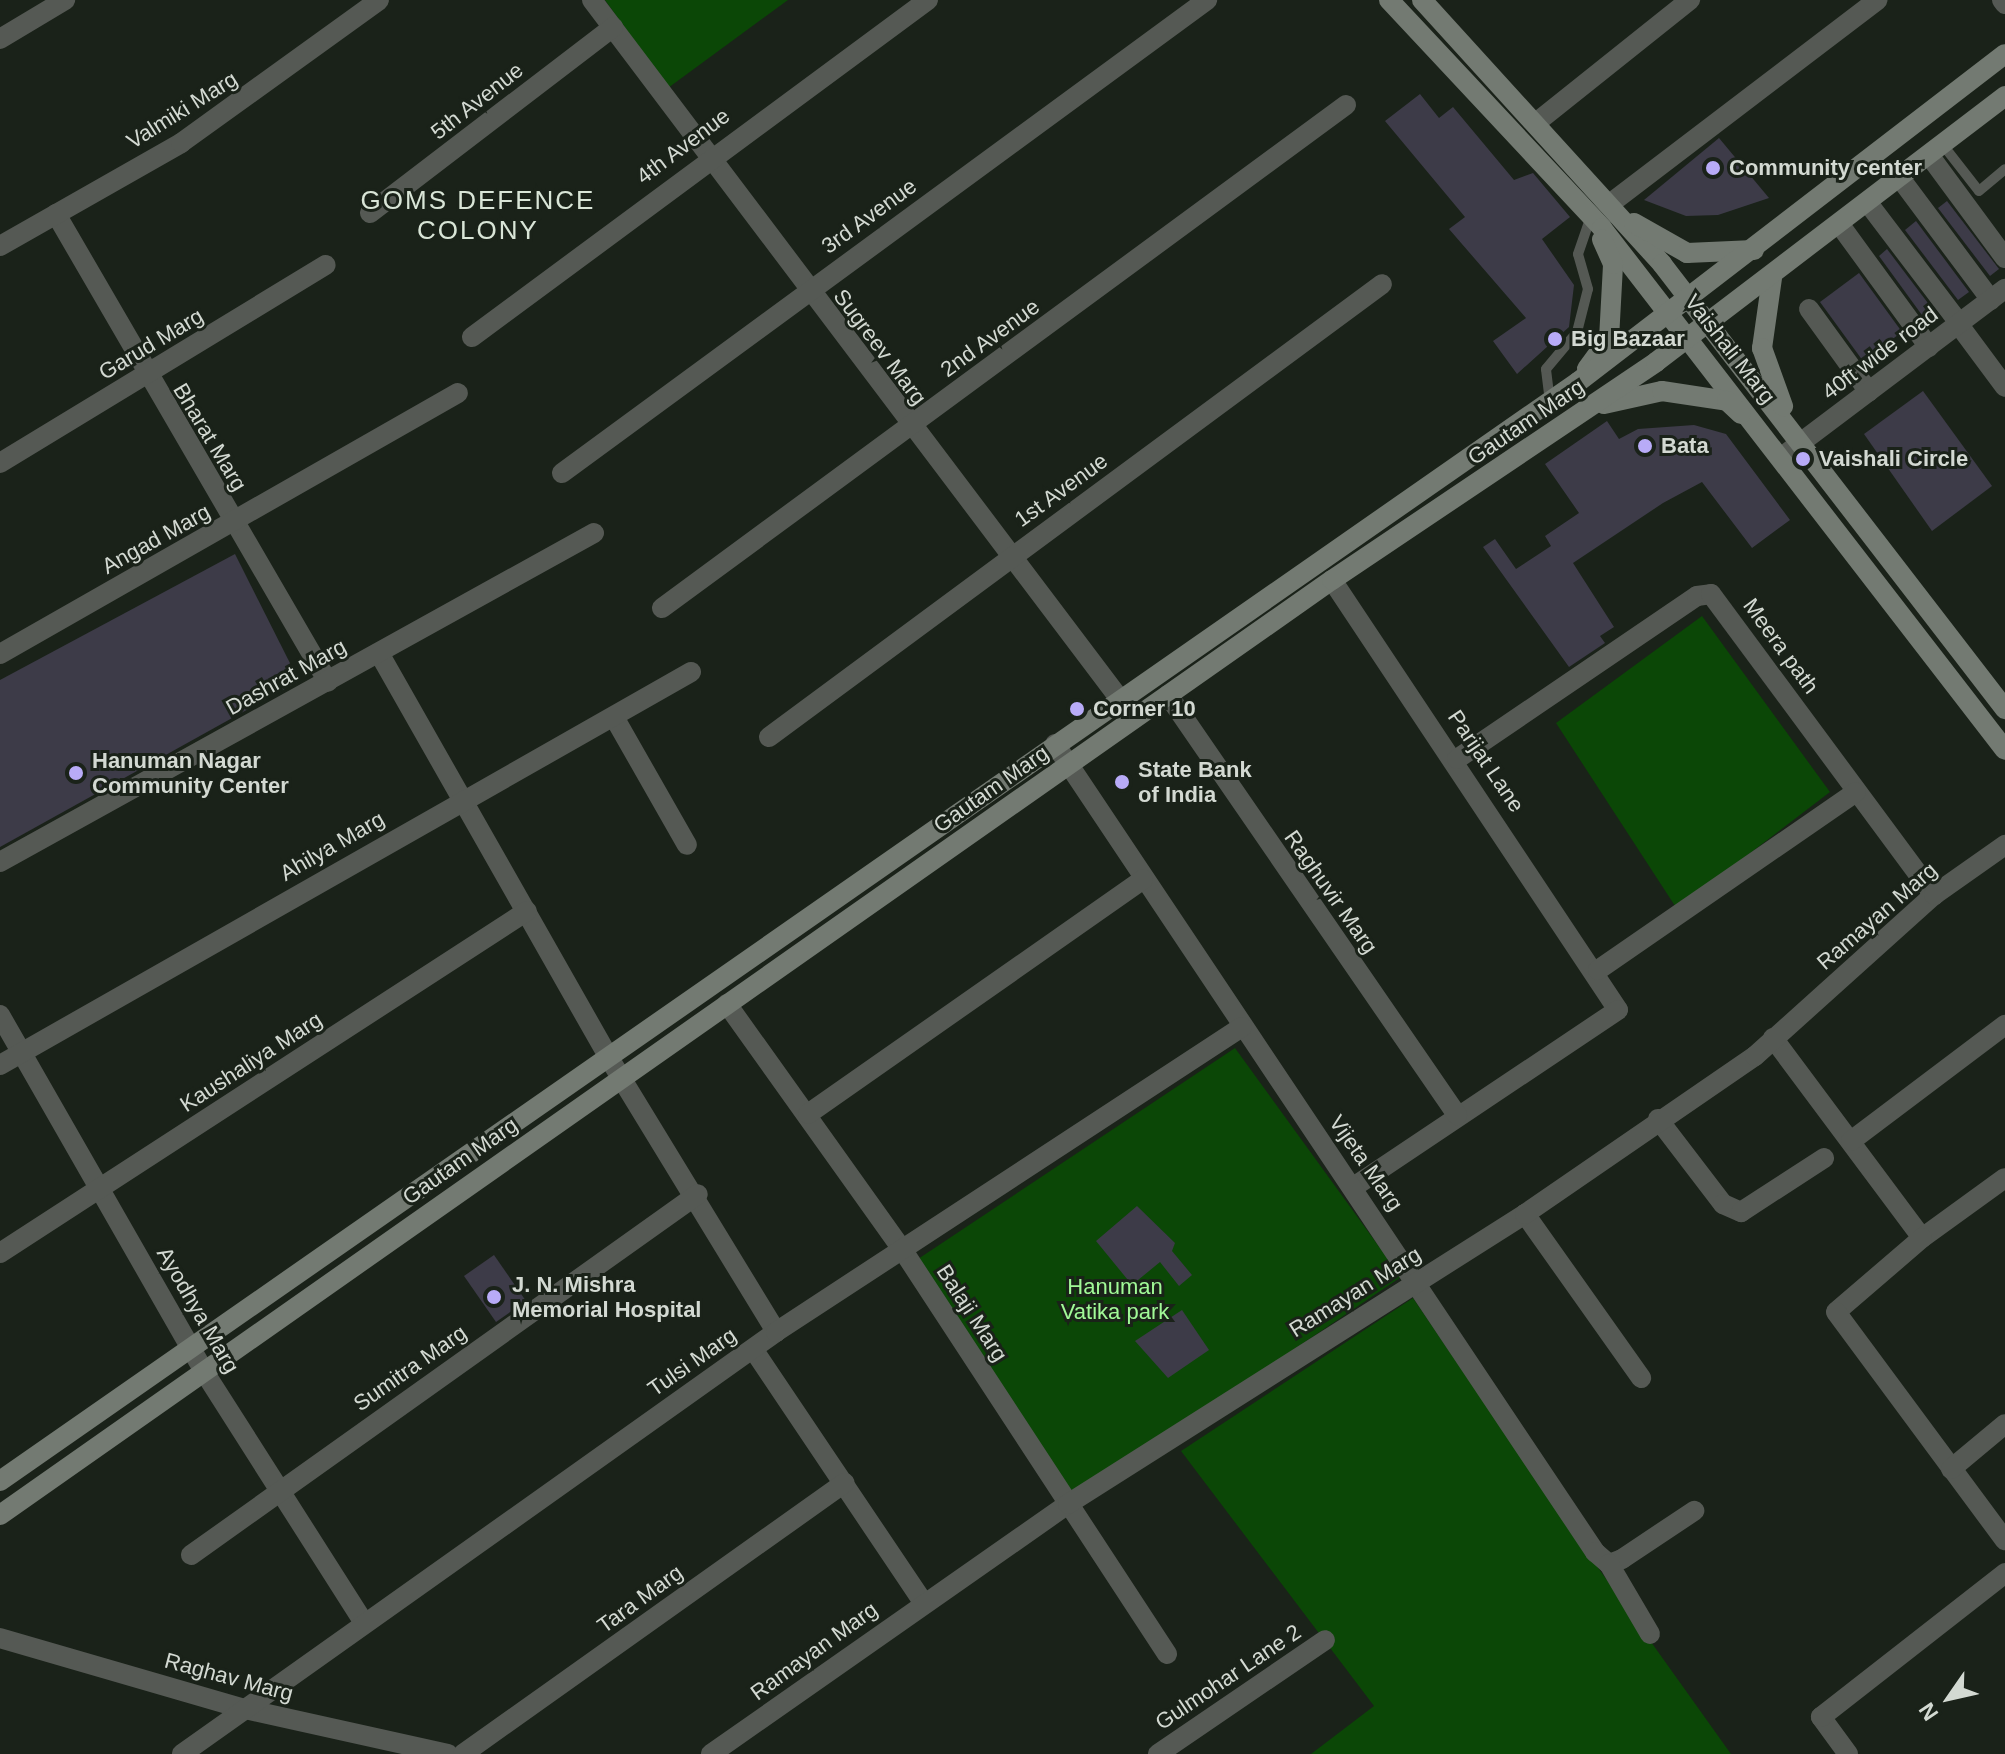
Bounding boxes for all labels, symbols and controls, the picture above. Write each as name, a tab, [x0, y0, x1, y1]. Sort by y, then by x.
street label: 5th Avenue	[425, 56, 529, 146]
street label: Valmiki Marg	[122, 66, 242, 154]
street label: 4th Avenue	[631, 102, 735, 190]
place label: Community center	[1729, 155, 1922, 181]
marker: Community center	[1704, 159, 1722, 177]
street label: 3rd Avenue	[816, 172, 922, 260]
district label: GOMS DEFENCE COLONY	[361, 185, 595, 246]
street label: Sugreev Marg	[828, 284, 932, 410]
street label: Vaishali Marg	[1679, 289, 1781, 409]
street label: 2nd Avenue	[935, 293, 1045, 383]
street label: 40ft wide road	[1817, 301, 1943, 405]
street label: Garud Marg	[94, 302, 208, 386]
place label: Big Bazaar	[1571, 326, 1685, 352]
marker: Big Bazaar	[1546, 330, 1564, 348]
street label: Gautam Marg	[1463, 373, 1589, 471]
street label: Bharat Marg	[168, 378, 252, 496]
place label: Bata	[1661, 433, 1709, 459]
marker: Bata	[1636, 437, 1654, 455]
place label: Vaishali Circle	[1819, 446, 1968, 472]
street label: 1st Avenue	[1009, 447, 1113, 533]
marker: Vaishali Circle	[1794, 450, 1812, 468]
street label: Angad Marg	[97, 498, 215, 580]
street label: Meera path	[1738, 593, 1824, 699]
street label: Dashrat Marg	[221, 633, 351, 721]
place label: Corner 10	[1093, 696, 1196, 722]
marker: Corner 10	[1068, 700, 1086, 718]
street label: Parijat Lane	[1442, 705, 1530, 817]
street label: Gautam Marg	[928, 740, 1054, 838]
place label: Hanuman Nagar Community Center	[92, 747, 289, 798]
place label: State Bank of India	[1138, 756, 1252, 808]
marker: Hanuman Nagar Community Center	[67, 764, 85, 782]
marker: State Bank of India	[1113, 773, 1131, 791]
street label: Ahilya Marg	[275, 806, 389, 886]
street label: Raghuvir Marg	[1279, 825, 1383, 959]
street label: Ramayan Marg	[1812, 857, 1942, 975]
street label: Kaushaliya Marg	[175, 1006, 327, 1118]
street label: Vijeta Marg	[1323, 1110, 1409, 1216]
street label: Gautam Marg	[397, 1112, 523, 1210]
street label: Ramayan Marg	[1284, 1241, 1426, 1343]
street label: Ayodhya Marg	[151, 1242, 245, 1378]
street label: Balaji Marg	[931, 1260, 1013, 1366]
place label: J. N. Mishra Memorial Hospital	[512, 1271, 701, 1322]
park label: Hanuman Vatika park	[1061, 1273, 1169, 1324]
marker: J. N. Mishra Memorial Hospital	[483, 1286, 505, 1308]
street label: Sumitra Marg	[348, 1319, 472, 1417]
street label: Tulsi Marg	[643, 1322, 741, 1402]
street label: Tara Marg	[592, 1559, 688, 1639]
street label: Ramayan Marg	[745, 1596, 883, 1706]
street label: Gulmohar Lane 2	[1150, 1619, 1306, 1735]
street label: Raghav Marg	[162, 1647, 296, 1707]
north arrow	[1909, 1658, 1989, 1738]
text: N	[1914, 1698, 1943, 1725]

